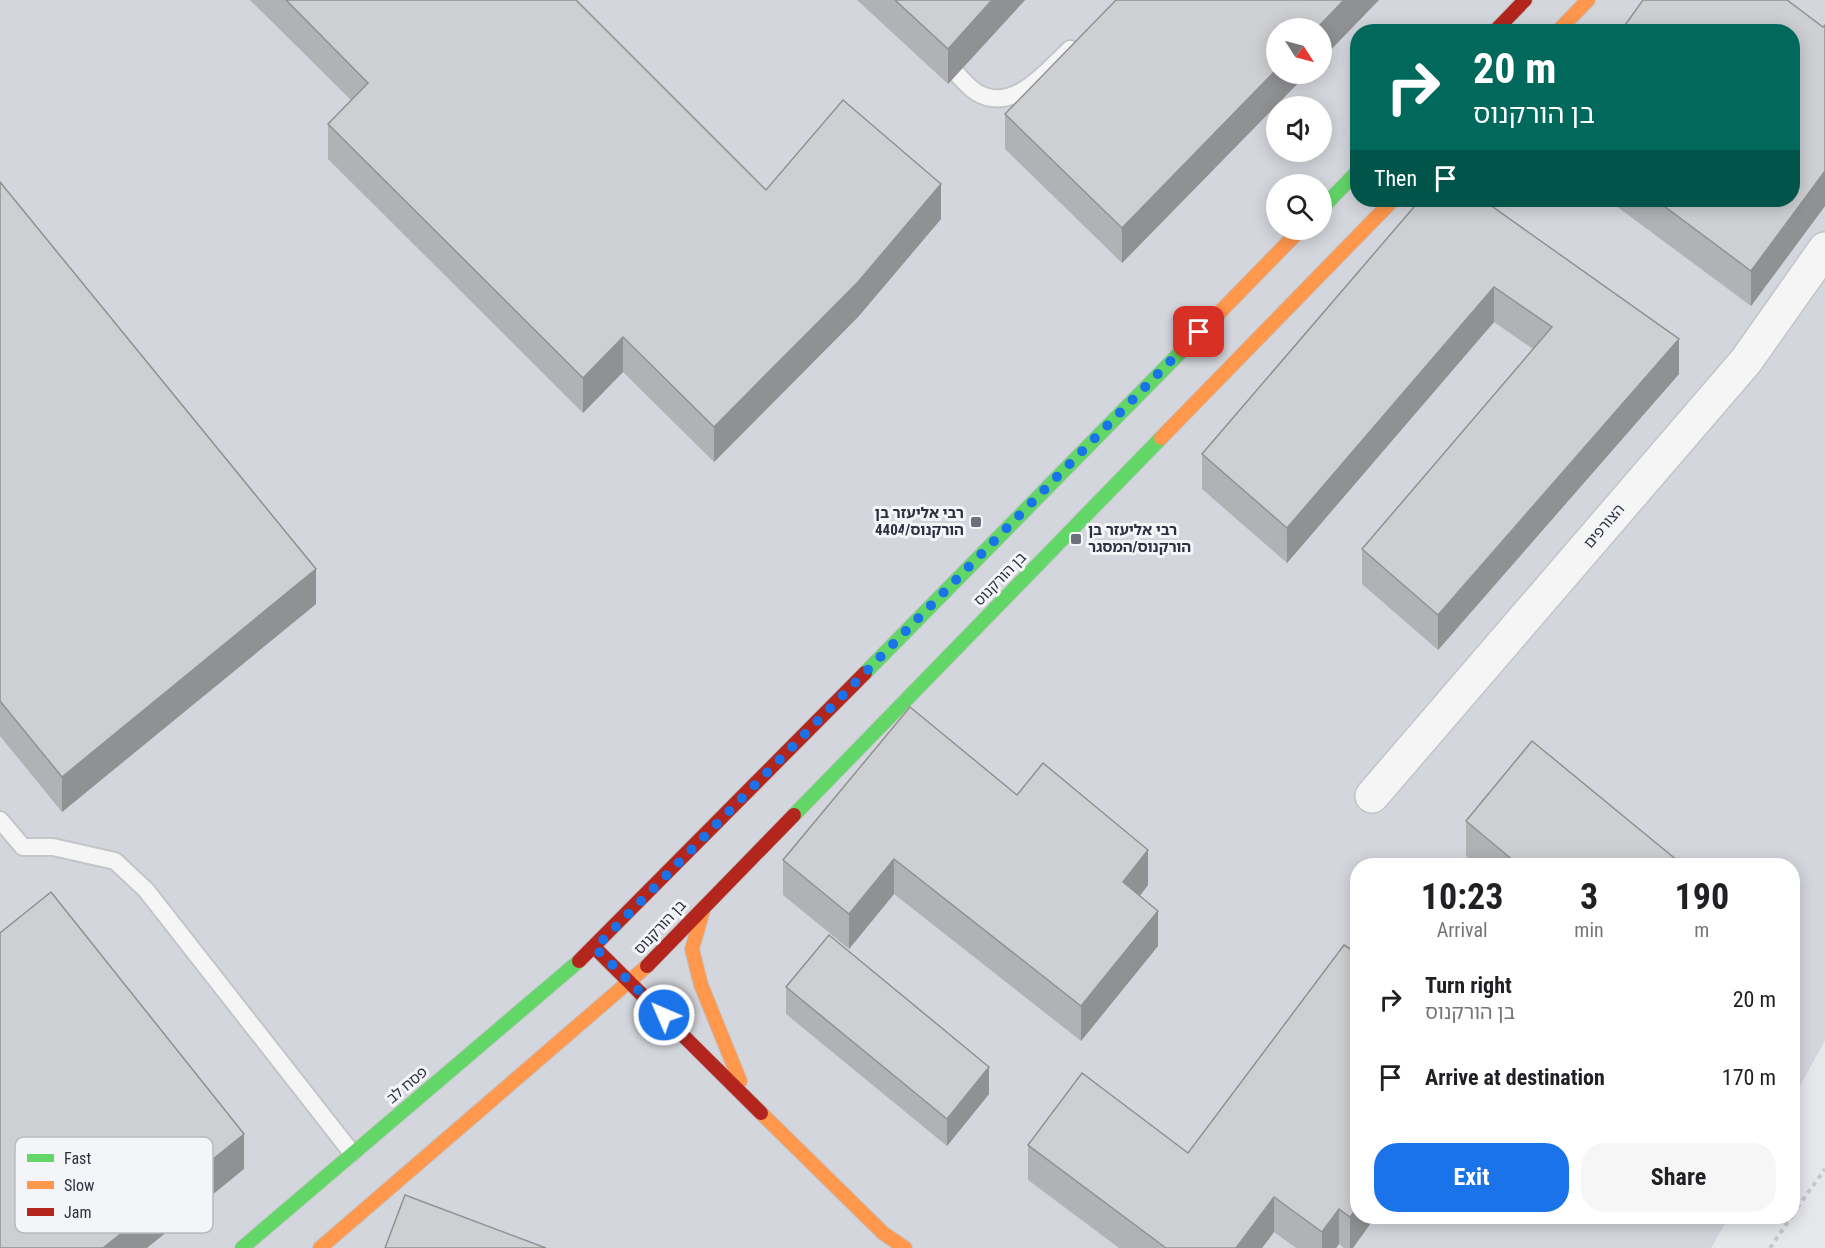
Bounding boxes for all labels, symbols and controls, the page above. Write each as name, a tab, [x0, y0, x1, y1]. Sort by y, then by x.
north arrow	[1266, 18, 1332, 84]
map controls	[1266, 18, 1332, 240]
text: 20 m	[1473, 44, 1556, 93]
icon: right	[1374, 48, 1452, 126]
button: sound	[1266, 96, 1332, 162]
text: בן הורקנוס	[1473, 98, 1595, 130]
icon: arrive	[1429, 162, 1462, 195]
text: Then	[1374, 166, 1417, 191]
button: search	[1266, 174, 1332, 240]
pin	[1173, 306, 1224, 357]
icon: arrive	[1182, 315, 1215, 348]
street label: הצורפים	[1580, 500, 1628, 552]
place label: רבי אליעזר בן הורקנוס/4404	[875, 504, 964, 539]
marker: רבי אליעזר בן הורקנוס/4404	[969, 515, 983, 529]
place label: רבי אליעזר בן הורקנוס/המסגר	[1088, 521, 1191, 556]
marker: רבי אליעזר בן הורקנוס/המסגר	[1069, 532, 1083, 546]
street label: בן הורקנוס	[970, 548, 1030, 610]
text: 10:23	[1421, 876, 1503, 918]
text: 3	[1580, 876, 1598, 918]
text: 190	[1675, 876, 1729, 918]
street label: בן הורקנוס	[630, 896, 690, 958]
text: Arrival	[1437, 918, 1488, 942]
text: min	[1574, 918, 1604, 942]
text: m	[1694, 918, 1709, 942]
text: Turn right	[1425, 973, 1512, 998]
position arrow	[632, 983, 696, 1047]
icon: right	[1374, 983, 1407, 1016]
text: 20 m	[1733, 987, 1776, 1012]
text: בן הורקנוס	[1425, 1000, 1515, 1024]
icon: arrive	[1374, 1061, 1407, 1094]
street label: פסח לב	[383, 1063, 431, 1107]
text: Arrive at destination	[1425, 1065, 1605, 1090]
text: 170 m	[1722, 1065, 1776, 1090]
legend	[15, 1137, 213, 1233]
button: Exit	[1374, 1143, 1569, 1212]
button: Share	[1581, 1143, 1776, 1212]
text: Fast	[64, 1149, 91, 1168]
text: Slow	[64, 1176, 94, 1195]
text: Jam	[64, 1203, 91, 1222]

